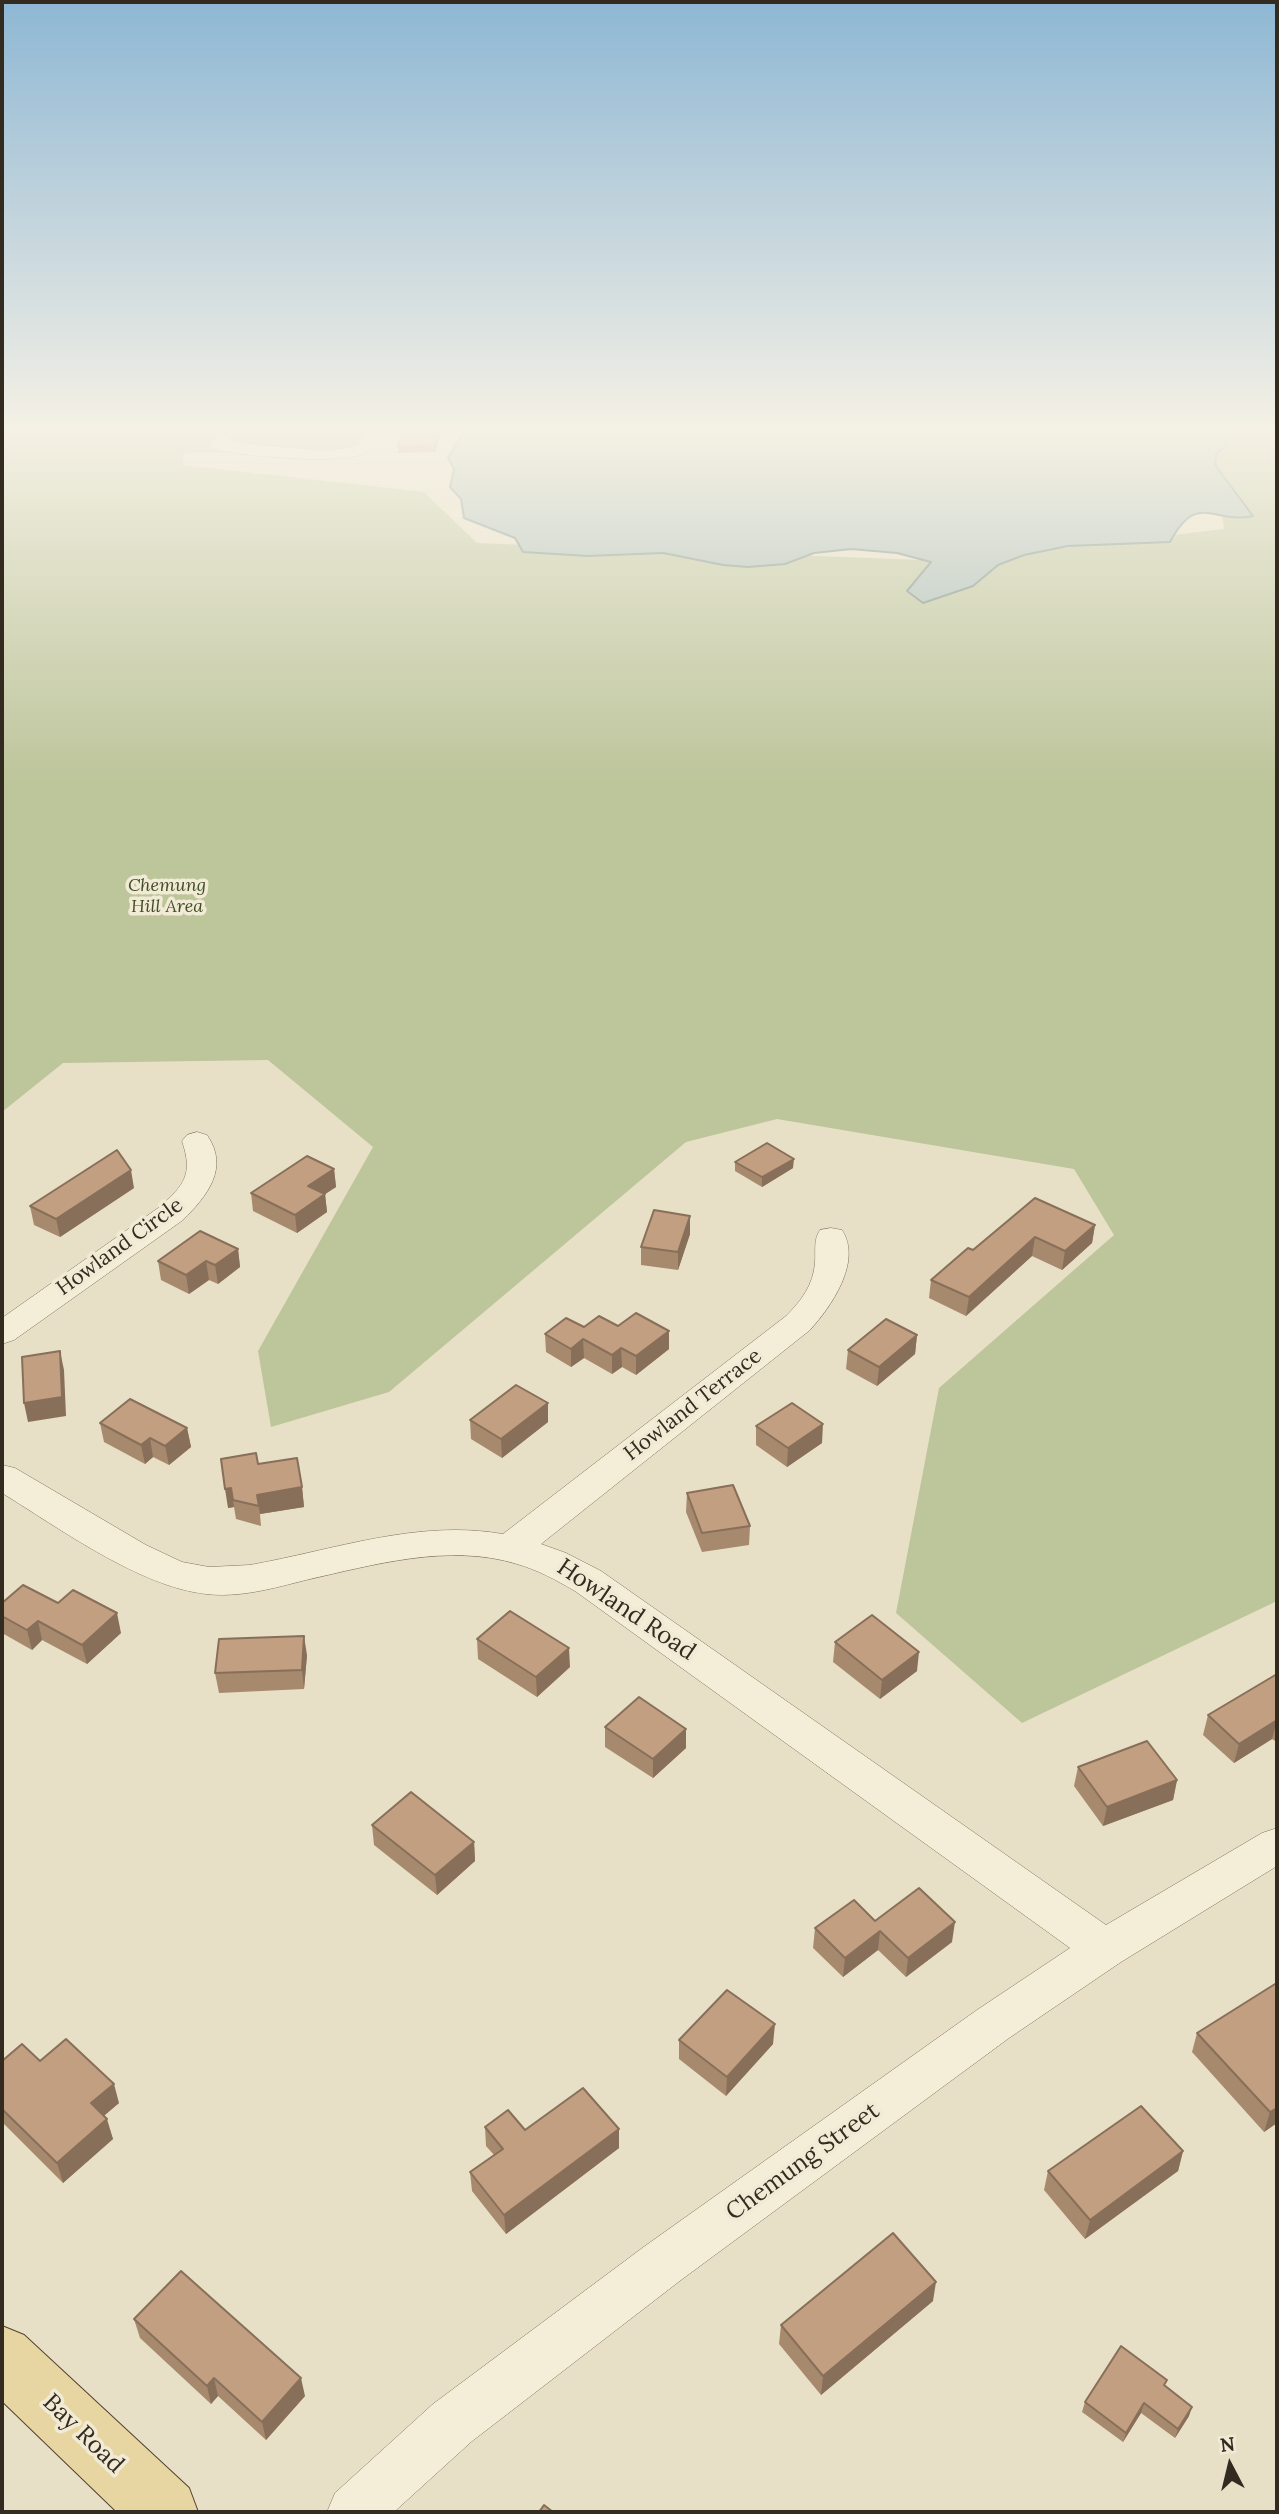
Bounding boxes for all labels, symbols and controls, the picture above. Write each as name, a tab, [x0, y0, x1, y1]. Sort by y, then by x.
park label: Chemung Hill Area	[128, 875, 206, 917]
street label: Howland Circle	[52, 1193, 188, 1301]
street label: Howland Terrace	[619, 1344, 767, 1466]
street label: Howland Road	[551, 1553, 701, 1667]
street label: Chemung Street	[721, 2097, 885, 2227]
street label: Bay Road	[36, 2388, 130, 2480]
north arrow	[1195, 2430, 1265, 2500]
text: N	[1219, 2431, 1236, 2457]

